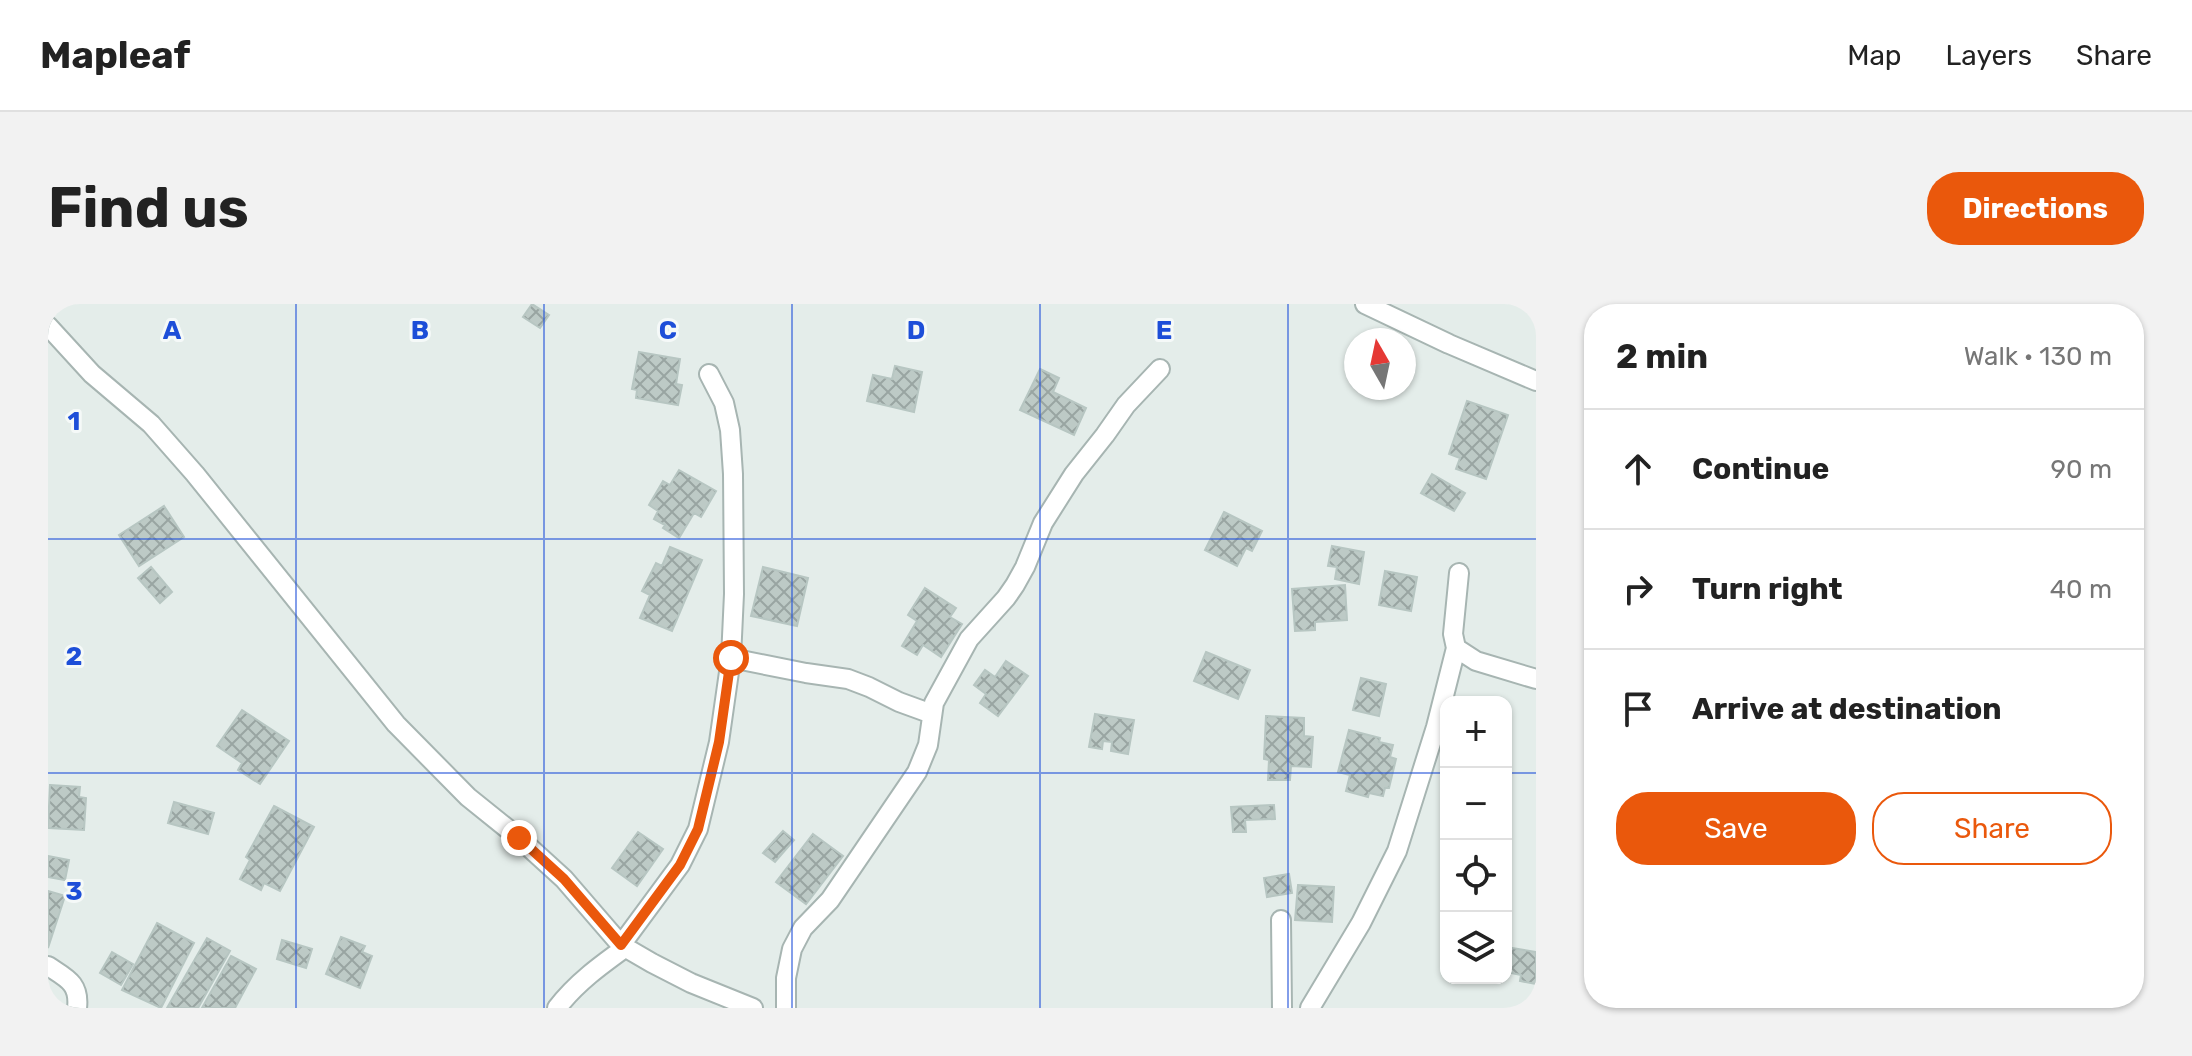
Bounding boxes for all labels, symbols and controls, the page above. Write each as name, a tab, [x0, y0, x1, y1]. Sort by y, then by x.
text: Mapleaf	[40, 32, 190, 78]
text: Map	[1847, 39, 1902, 72]
text: Layers	[1946, 39, 2032, 72]
text: Share	[2076, 39, 2152, 72]
button: Directions	[1927, 172, 2144, 245]
text: Find us	[48, 175, 249, 241]
text: A	[163, 315, 182, 346]
text: B	[411, 315, 429, 346]
text: C	[659, 315, 677, 346]
text: D	[907, 315, 925, 346]
text: E	[1156, 315, 1172, 346]
north arrow	[1344, 328, 1416, 400]
text: 2 min	[1616, 336, 1708, 377]
text: Walk · 130 m	[1964, 341, 2112, 372]
text: 1	[68, 406, 80, 437]
icon: ahead	[1616, 447, 1660, 491]
text: Continue	[1692, 451, 1829, 487]
text: 90 m	[2051, 454, 2112, 485]
icon: right	[1616, 567, 1660, 611]
text: Turn right	[1692, 571, 1843, 607]
text: 40 m	[2050, 574, 2112, 605]
route start	[713, 640, 749, 676]
text: 2	[66, 641, 82, 672]
icon: arrive	[1616, 687, 1660, 731]
text: Arrive at destination	[1692, 691, 2002, 727]
map controls	[1440, 696, 1512, 984]
button: +	[1440, 696, 1512, 768]
button: −	[1440, 768, 1512, 840]
button: Save	[1616, 792, 1856, 865]
button: Share	[1872, 792, 2112, 865]
route end	[501, 820, 537, 856]
button: locate	[1440, 840, 1512, 912]
text: 3	[65, 876, 83, 907]
button: layers	[1440, 912, 1512, 984]

